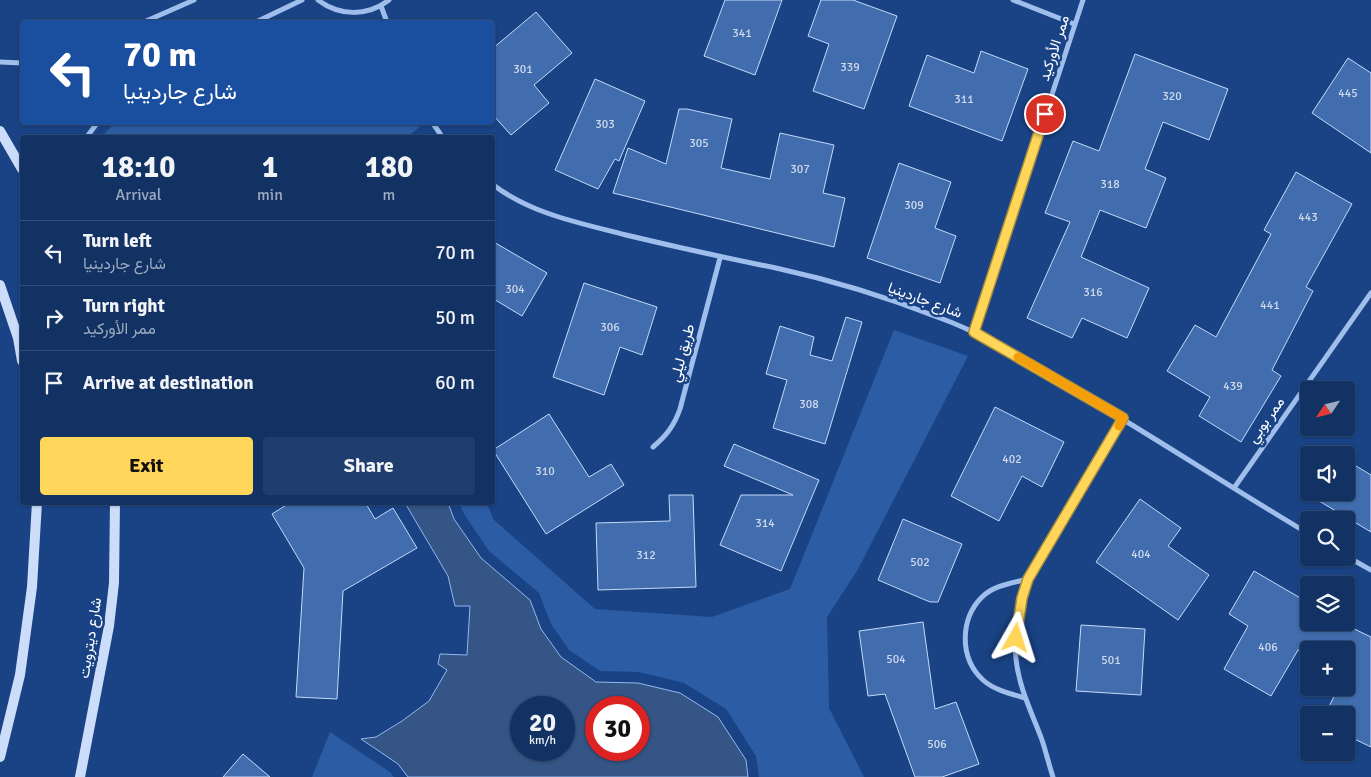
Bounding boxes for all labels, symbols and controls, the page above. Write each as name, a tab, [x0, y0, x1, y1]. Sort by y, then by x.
street label: ممر الأوركيد	[1035, 13, 1073, 83]
house number: 341	[732, 26, 752, 41]
text: 70 m	[123, 33, 197, 76]
icon: left	[40, 40, 105, 105]
house number: 339	[840, 60, 860, 75]
house number: 301	[513, 62, 533, 77]
text: شارع جاردينيا	[123, 78, 237, 105]
house number: 445	[1338, 86, 1358, 101]
house number: 320	[1162, 89, 1182, 104]
house number: 311	[954, 92, 974, 107]
pin	[1024, 93, 1066, 135]
icon: arrive	[1031, 100, 1059, 128]
house number: 303	[595, 117, 615, 132]
house number: 305	[689, 136, 709, 151]
text: 18:10	[102, 149, 175, 186]
text: 1	[262, 149, 278, 186]
text: 180	[365, 149, 413, 186]
house number: 307	[790, 162, 810, 177]
house number: 318	[1100, 177, 1120, 192]
text: Arrival	[115, 185, 162, 205]
text: min	[257, 185, 283, 205]
text: m	[383, 185, 395, 205]
house number: 309	[904, 198, 924, 213]
house number: 443	[1298, 210, 1318, 225]
text: Turn left	[83, 229, 152, 253]
icon: left	[40, 239, 68, 267]
text: 70 m	[435, 241, 475, 265]
text: شارع جاردينيا	[83, 254, 166, 274]
street label: شارع جاردينيا	[885, 278, 965, 324]
house number: 304	[505, 282, 525, 297]
house number: 316	[1083, 285, 1103, 300]
text: Turn right	[83, 294, 165, 318]
house number: 441	[1260, 298, 1280, 313]
icon: right	[40, 304, 68, 332]
text: 50 m	[435, 306, 475, 330]
text: ممر الأوركيد	[83, 319, 156, 339]
house number: 306	[600, 320, 620, 335]
street label: طريق ليلي	[666, 322, 702, 385]
icon: arrive	[40, 369, 68, 397]
text: Arrive at destination	[83, 371, 254, 395]
text: 60 m	[435, 371, 475, 395]
house number: 439	[1223, 379, 1243, 394]
north arrow	[1300, 381, 1355, 436]
map controls	[1300, 381, 1355, 761]
street label: ممر بوبي	[1244, 393, 1292, 449]
house number: 308	[799, 397, 819, 412]
button: Exit	[40, 437, 253, 495]
button: Share	[263, 437, 475, 495]
button: sound	[1300, 446, 1355, 501]
house number: 402	[1002, 452, 1022, 467]
house number: 310	[535, 464, 555, 479]
button: search	[1300, 511, 1355, 566]
house number: 314	[755, 516, 775, 531]
house number: 404	[1131, 547, 1151, 562]
house number: 312	[636, 548, 656, 563]
house number: 502	[910, 555, 930, 570]
button: layers	[1300, 576, 1355, 631]
street label: شارع ديترويت	[75, 596, 107, 680]
position arrow	[989, 611, 1041, 663]
house number: 406	[1258, 640, 1278, 655]
button: +	[1300, 641, 1355, 696]
house number: 504	[886, 652, 906, 667]
house number: 501	[1101, 653, 1121, 668]
speed limit sign: 30	[585, 696, 650, 761]
button: −	[1300, 706, 1355, 761]
text: 20	[529, 707, 556, 738]
text: km/h	[529, 733, 556, 748]
house number: 506	[927, 737, 947, 752]

